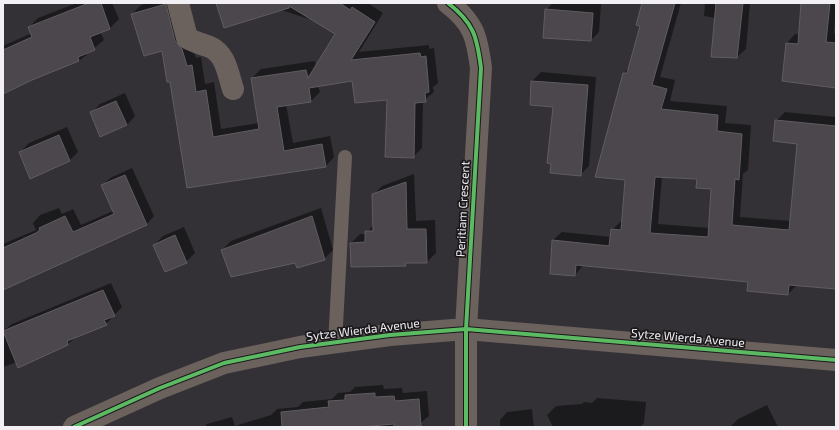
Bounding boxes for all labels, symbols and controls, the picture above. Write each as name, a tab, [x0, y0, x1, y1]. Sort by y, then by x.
street label: Peritiam Crescent	[452, 160, 472, 257]
street label: Sytze Wierda Avenue	[305, 315, 420, 343]
street label: Sytze Wierda Avenue	[631, 325, 746, 349]

